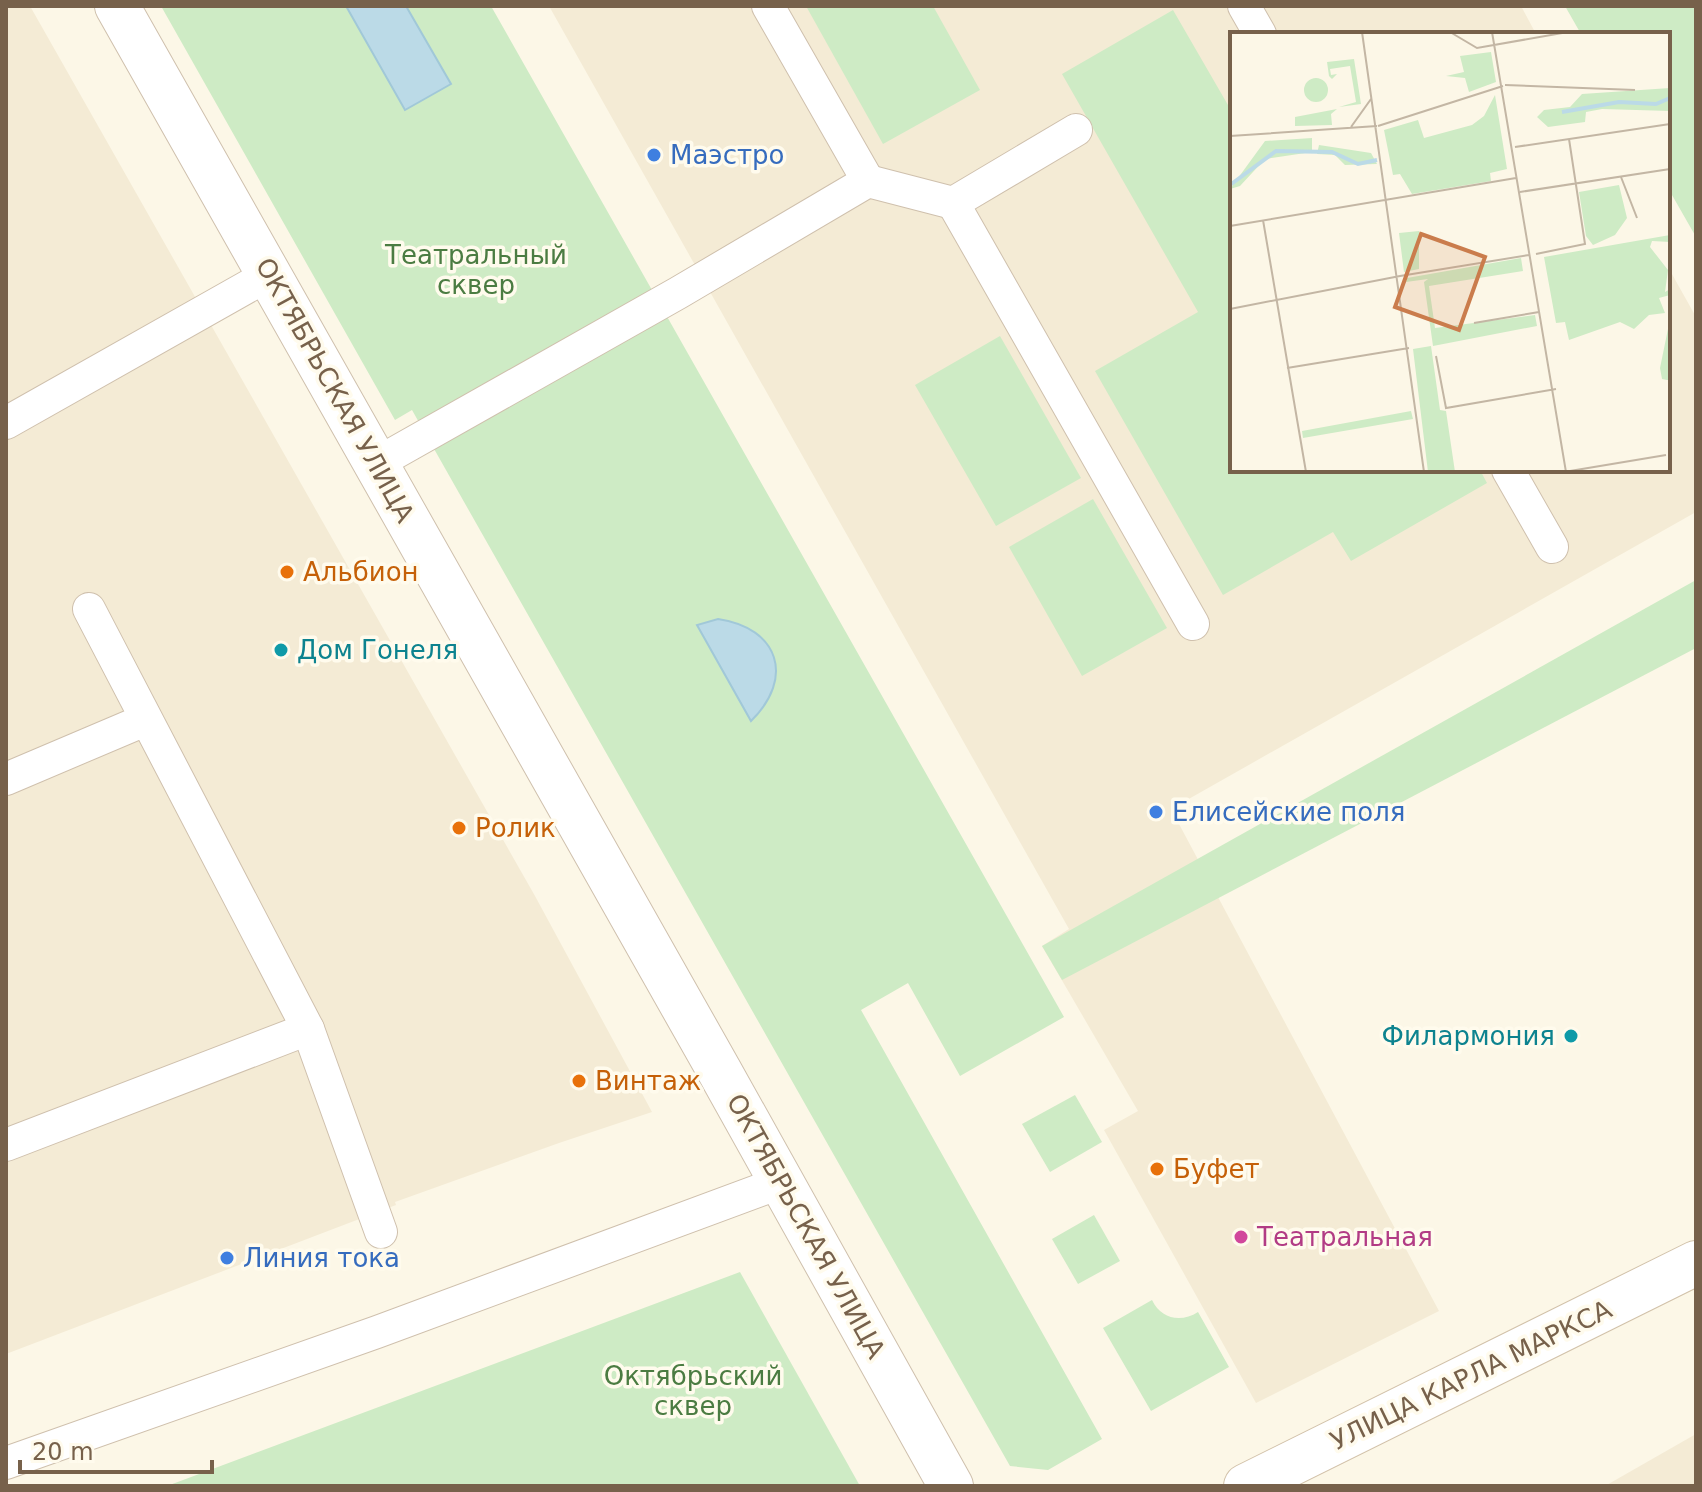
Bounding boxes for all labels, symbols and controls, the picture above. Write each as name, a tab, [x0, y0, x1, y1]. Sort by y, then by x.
inset map	[1230, 32, 1670, 472]
place label: Маэстро	[670, 140, 785, 170]
marker: Маэстро	[645, 146, 663, 164]
park label: Театральный сквер	[384, 240, 567, 300]
street label: ОКТЯБРЬСКАЯ УЛИЦА	[250, 253, 420, 528]
place label: Альбион	[303, 557, 419, 587]
marker: Альбион	[278, 563, 296, 581]
place label: Дом Гонеля	[297, 635, 458, 665]
marker: Дом Гонеля	[272, 641, 290, 659]
place label: Елисейские поля	[1172, 797, 1405, 827]
marker: Елисейские поля	[1147, 803, 1165, 821]
place label: Ролик	[475, 813, 556, 843]
marker: Ролик	[450, 819, 468, 837]
place label: Филармония	[1382, 1021, 1555, 1051]
marker: Филармония	[1562, 1027, 1580, 1045]
place label: Винтаж	[595, 1066, 701, 1096]
marker: Винтаж	[570, 1072, 588, 1090]
street label: ОКТЯБРЬСКАЯ УЛИЦА	[721, 1089, 891, 1364]
place label: Буфет	[1173, 1154, 1260, 1184]
marker: Буфет	[1148, 1160, 1166, 1178]
place label: Театральная	[1256, 1222, 1433, 1252]
marker: Театральная	[1232, 1228, 1250, 1246]
place label: Линия тока	[243, 1243, 400, 1273]
marker: Линия тока	[218, 1249, 236, 1267]
street label: УЛИЦА КАРЛА МАРКСА	[1326, 1294, 1617, 1456]
park label: Октябрьский сквер	[604, 1361, 782, 1421]
scale bar	[20, 1424, 212, 1474]
text: 20 m	[32, 1438, 94, 1466]

